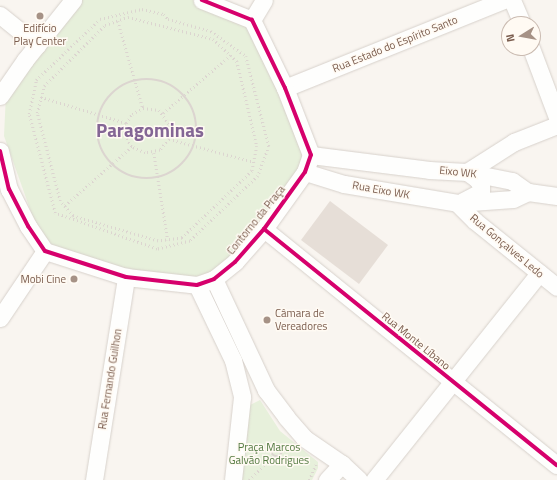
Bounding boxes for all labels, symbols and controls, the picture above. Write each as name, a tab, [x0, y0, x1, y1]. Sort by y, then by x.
marker: Edifício Play Center	[35, 11, 45, 21]
street label: Rua Estado do Espírito Santo	[330, 13, 460, 75]
north arrow	[501, 16, 541, 56]
place label: Edifício Play Center	[14, 22, 66, 48]
text: N	[502, 33, 519, 43]
district label: Paragominas	[96, 119, 204, 141]
street label: Eixo WK	[439, 163, 477, 181]
street label: Rua Eixo WK	[351, 178, 411, 202]
street label: Contorno da Praça	[224, 183, 288, 257]
street label: Rua Gonçalves Ledo	[467, 211, 547, 281]
place label: Mobi Cine	[21, 272, 66, 286]
marker: Mobi Cine	[69, 274, 79, 284]
place label: Câmara de Vereadores	[275, 307, 327, 333]
street label: Rua Monte Líbano	[379, 309, 453, 373]
marker: Câmara de Vereadores	[262, 315, 272, 325]
street label: Rua Fernando Guilhon	[96, 328, 124, 430]
park label: Praça Marcos Galvão Rodrigues	[229, 441, 309, 467]

